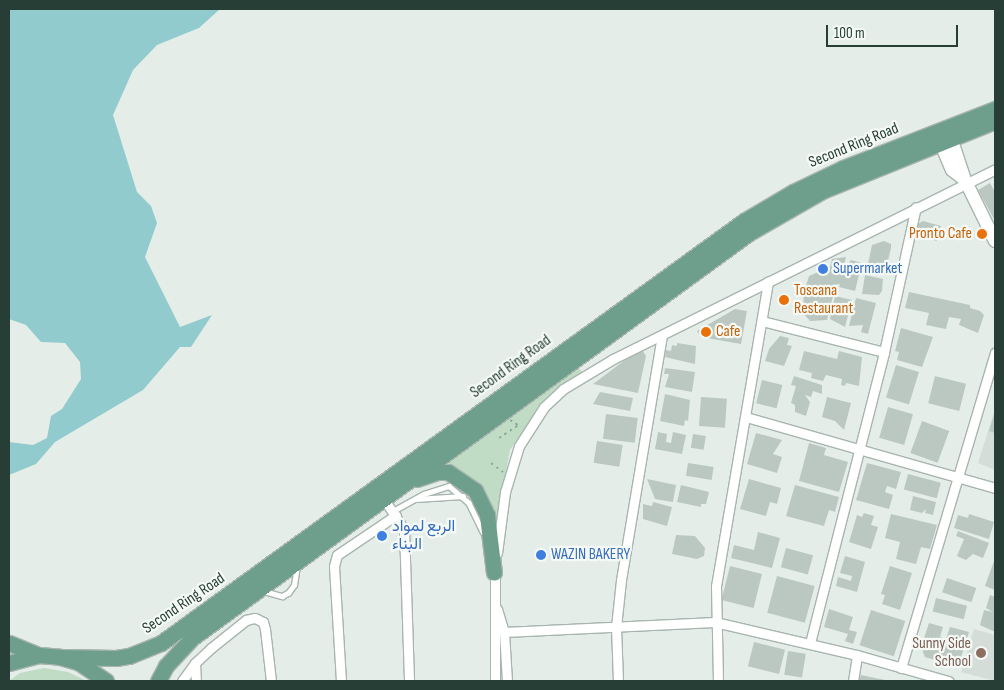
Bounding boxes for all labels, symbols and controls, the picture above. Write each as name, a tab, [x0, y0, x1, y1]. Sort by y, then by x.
scale bar	[829, 15, 962, 47]
text: 100 m	[834, 24, 865, 43]
street label: Second Ring Road	[806, 119, 902, 173]
place label: Pronto Cafe	[909, 224, 972, 244]
marker: Pronto Cafe	[976, 228, 988, 240]
place label: Supermarket	[833, 259, 902, 279]
marker: Supermarket	[817, 263, 829, 275]
place label: Toscana Restaurant	[794, 281, 853, 319]
marker: Toscana Restaurant	[778, 294, 790, 306]
place label: Cafe	[716, 322, 740, 342]
marker: Cafe	[700, 326, 712, 338]
street label: Second Ring Road	[467, 331, 555, 403]
place label: الربع لمواد البناء	[392, 517, 455, 555]
marker: الربع لمواد البناء	[376, 530, 388, 542]
place label: WAZIN BAKERY	[551, 545, 630, 565]
marker: WAZIN BAKERY	[535, 549, 547, 561]
street label: Second Ring Road	[139, 569, 229, 639]
place label: Sunny Side School	[912, 634, 971, 672]
marker: Sunny Side School	[975, 647, 987, 659]

